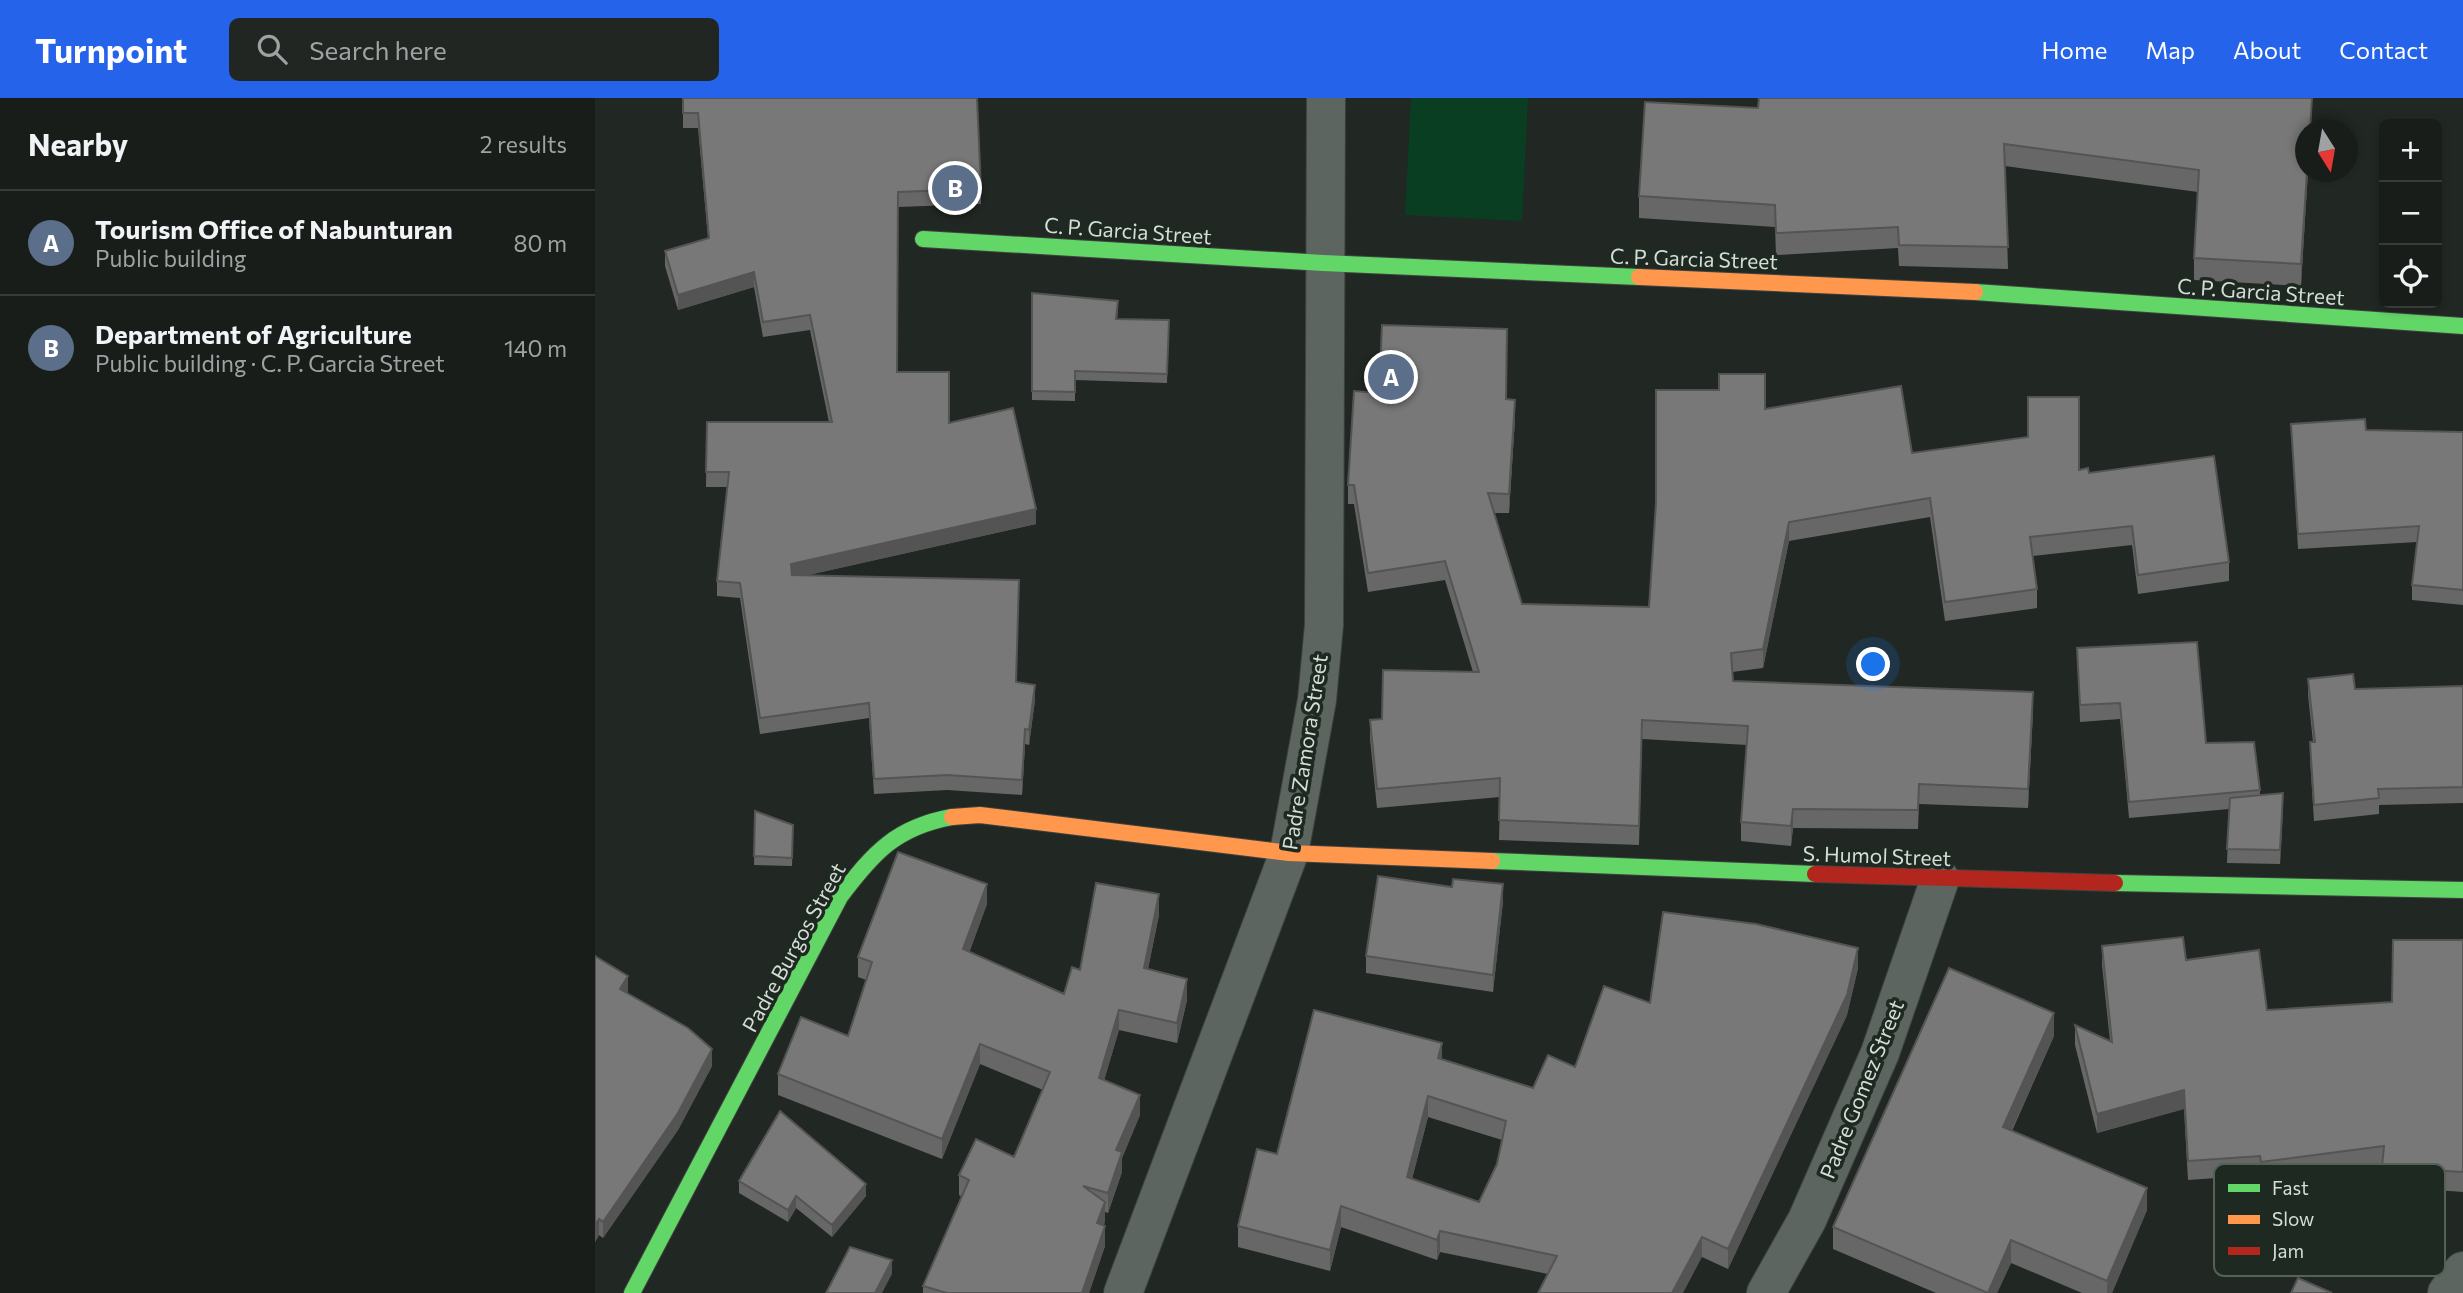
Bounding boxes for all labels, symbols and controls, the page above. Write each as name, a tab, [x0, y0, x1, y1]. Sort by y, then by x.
search box	[229, 18, 719, 81]
text: Turnpoint	[35, 29, 187, 70]
icon: search	[253, 30, 291, 68]
text: Search here	[309, 34, 447, 65]
text: Home	[2042, 35, 2108, 64]
text: Map	[2146, 35, 2195, 64]
text: About	[2233, 35, 2301, 64]
text: Contact	[2339, 35, 2428, 64]
north arrow	[2295, 119, 2358, 182]
map controls	[2379, 119, 2442, 308]
button: +	[2379, 119, 2442, 182]
text: Nearby	[28, 125, 128, 162]
text: 2 results	[480, 130, 567, 158]
pin: B	[932, 162, 978, 214]
button: −	[2379, 182, 2442, 245]
street label: C. P. Garcia Street	[1043, 212, 1213, 248]
text: Tourism Office of Nabunturan	[95, 213, 453, 244]
text: A	[43, 229, 59, 257]
text: 80 m	[514, 229, 567, 257]
street label: C. P. Garcia Street	[1610, 243, 1778, 273]
text: Public building	[95, 244, 246, 272]
button: locate	[2379, 245, 2442, 308]
street label: C. P. Garcia Street	[2176, 273, 2346, 309]
text: Department of Agriculture	[95, 318, 412, 349]
text: B	[43, 334, 59, 362]
text: 140 m	[504, 334, 567, 362]
text: Public building · C. P. Garcia Street	[95, 349, 445, 377]
pin: A	[1368, 351, 1414, 403]
your location	[1856, 647, 1890, 681]
street label: Padre Zamora Street	[1276, 652, 1332, 852]
street label: S. Humol Street	[1802, 840, 1952, 870]
street label: Padre Burgos Street	[736, 858, 850, 1036]
street label: Padre Gomez Street	[1814, 996, 1908, 1182]
legend	[2214, 1164, 2445, 1276]
text: Fast	[2272, 1176, 2309, 1199]
text: Slow	[2272, 1207, 2314, 1230]
text: Jam	[2272, 1239, 2304, 1262]

